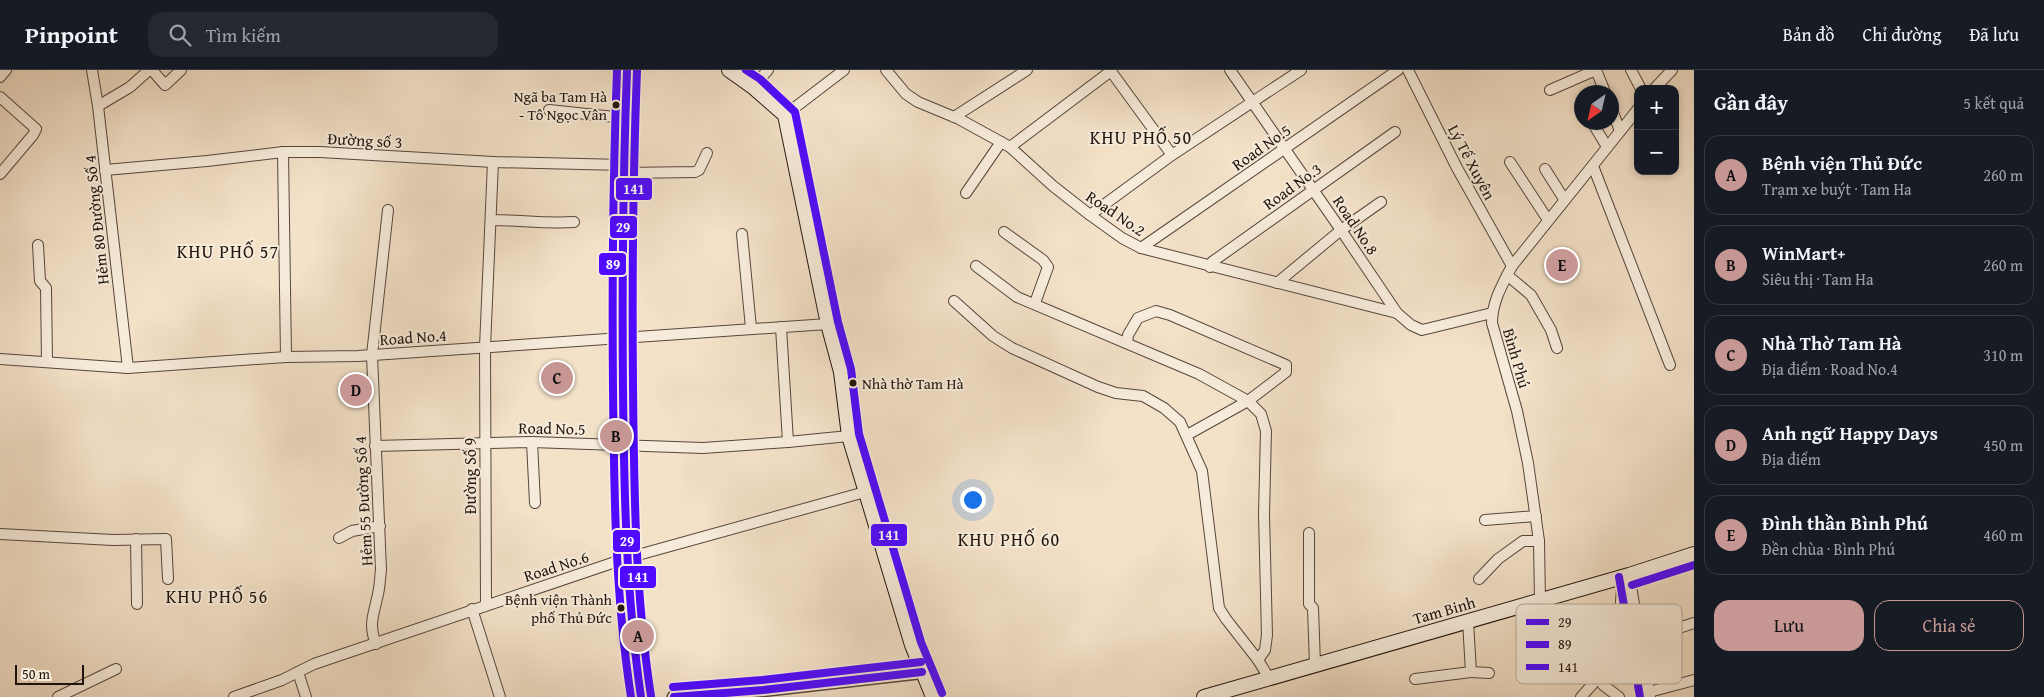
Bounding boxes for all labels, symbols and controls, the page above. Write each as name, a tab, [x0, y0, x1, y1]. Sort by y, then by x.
search box	[148, 12, 498, 57]
text: Pinpoint	[25, 17, 118, 52]
icon: search	[166, 21, 194, 49]
text: Tìm kiếm	[206, 21, 281, 49]
text: Bản đồ	[1783, 21, 1834, 48]
text: Chỉ đường	[1862, 21, 1941, 48]
text: Đã lưu	[1969, 21, 2019, 48]
north arrow	[1574, 85, 1619, 130]
map controls	[1634, 85, 1679, 175]
button: +	[1634, 85, 1679, 130]
place label: Ngã ba Tam Hà - Tô Ngọc Vân	[514, 86, 608, 125]
text: Gần đây	[1714, 87, 1788, 118]
text: 5 kết quả	[1963, 91, 2024, 115]
marker: Ngã ba Tam Hà - Tô Ngọc Vân	[611, 100, 621, 110]
street label: Road No.5	[1227, 118, 1295, 176]
street label: Lý Tế Xuyên	[1442, 120, 1502, 204]
district label: KHU PHỐ 50	[1090, 124, 1192, 151]
street label: Đường số 3	[327, 126, 403, 154]
button: −	[1634, 130, 1679, 175]
text: Bệnh viện Thủ Đức	[1762, 149, 1922, 177]
street label: Hẻm 80 Đường Số 4	[77, 154, 115, 286]
street label: Road No.3	[1258, 157, 1326, 215]
text: A	[1726, 163, 1736, 187]
text: 260 m	[1983, 163, 2023, 187]
line badge: 141	[615, 177, 653, 201]
text: Trạm xe buýt · Tam Ha	[1762, 177, 1912, 201]
text: 141	[623, 179, 645, 199]
street label: Road No.2	[1081, 184, 1151, 242]
street label: Road No.8	[1327, 190, 1385, 260]
line badge: 29	[609, 215, 638, 239]
text: 29	[616, 217, 630, 237]
district label: KHU PHỐ 57	[177, 238, 279, 265]
text: WinMart+	[1762, 239, 1845, 267]
pin: E	[1546, 246, 1578, 284]
line badge: 89	[598, 252, 627, 276]
text: B	[1726, 253, 1736, 277]
text: 260 m	[1983, 253, 2023, 277]
text: 89	[606, 254, 620, 274]
text: Siêu thị · Tam Ha	[1762, 267, 1874, 291]
street label: Road No.4	[379, 323, 448, 351]
street label: Bình Phú	[1497, 325, 1537, 391]
text: Nhà Thờ Tam Hà	[1762, 329, 1902, 357]
text: C	[1726, 343, 1736, 367]
text: 310 m	[1983, 343, 2023, 367]
text: Địa điểm · Road No.4	[1762, 357, 1898, 381]
pin: C	[541, 359, 573, 397]
pin: D	[340, 371, 372, 409]
place label: Nhà thờ Tam Hà	[862, 373, 963, 394]
marker: Nhà thờ Tam Hà	[848, 378, 858, 388]
street label: Road No.5	[518, 415, 586, 441]
pin: B	[600, 417, 632, 455]
text: Anh ngữ Happy Days	[1762, 419, 1938, 447]
text: D	[1726, 433, 1736, 457]
text: 450 m	[1983, 433, 2023, 457]
street label: Hẻm 55 Đường Số 4	[348, 435, 378, 567]
street label: Đường Số 9	[458, 438, 482, 514]
text: Địa điểm	[1762, 447, 1821, 471]
your location	[960, 487, 986, 513]
text: Đình thần Bình Phú	[1762, 509, 1928, 537]
line badge: 141	[870, 523, 908, 547]
text: E	[1727, 523, 1735, 547]
text: 460 m	[1983, 523, 2023, 547]
text: 141	[878, 525, 900, 545]
district label: KHU PHỐ 60	[958, 526, 1060, 553]
line badge: 29	[612, 529, 641, 553]
text: 29	[620, 531, 634, 551]
text: Đền chùa · Bình Phú	[1762, 537, 1895, 561]
street label: Road No.6	[520, 544, 592, 588]
line badge: 141	[619, 565, 657, 589]
text: 141	[627, 567, 649, 587]
district label: KHU PHỐ 56	[166, 583, 268, 610]
place label: Bệnh viện Thành phố Thủ Đức	[505, 589, 613, 628]
street label: Tam Binh	[1410, 590, 1478, 630]
button: Lưu	[1714, 600, 1864, 651]
button: Chia sẻ	[1874, 600, 2024, 651]
marker: Bệnh viện Thành phố Thủ Đức	[616, 603, 626, 613]
legend	[1516, 604, 1682, 684]
text: 29	[1558, 612, 1572, 632]
pin: A	[622, 617, 654, 655]
text: 89	[1558, 634, 1572, 654]
text: 141	[1558, 657, 1578, 677]
scale bar	[15, 662, 84, 685]
text: 50 m	[22, 664, 50, 684]

